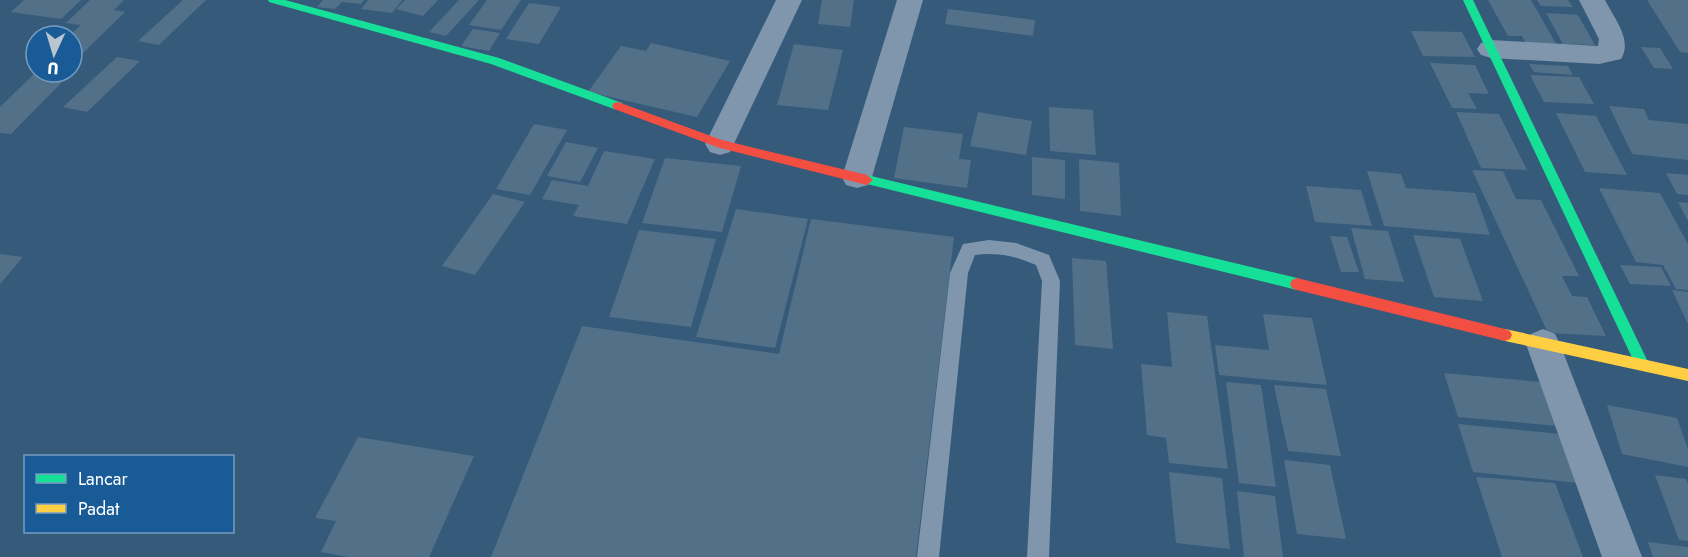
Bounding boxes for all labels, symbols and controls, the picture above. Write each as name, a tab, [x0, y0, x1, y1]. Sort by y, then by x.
north arrow	[24, 24, 84, 84]
text: U	[47, 57, 59, 80]
legend	[24, 455, 234, 533]
text: Lancar	[78, 466, 128, 492]
text: Padat	[78, 496, 120, 522]

